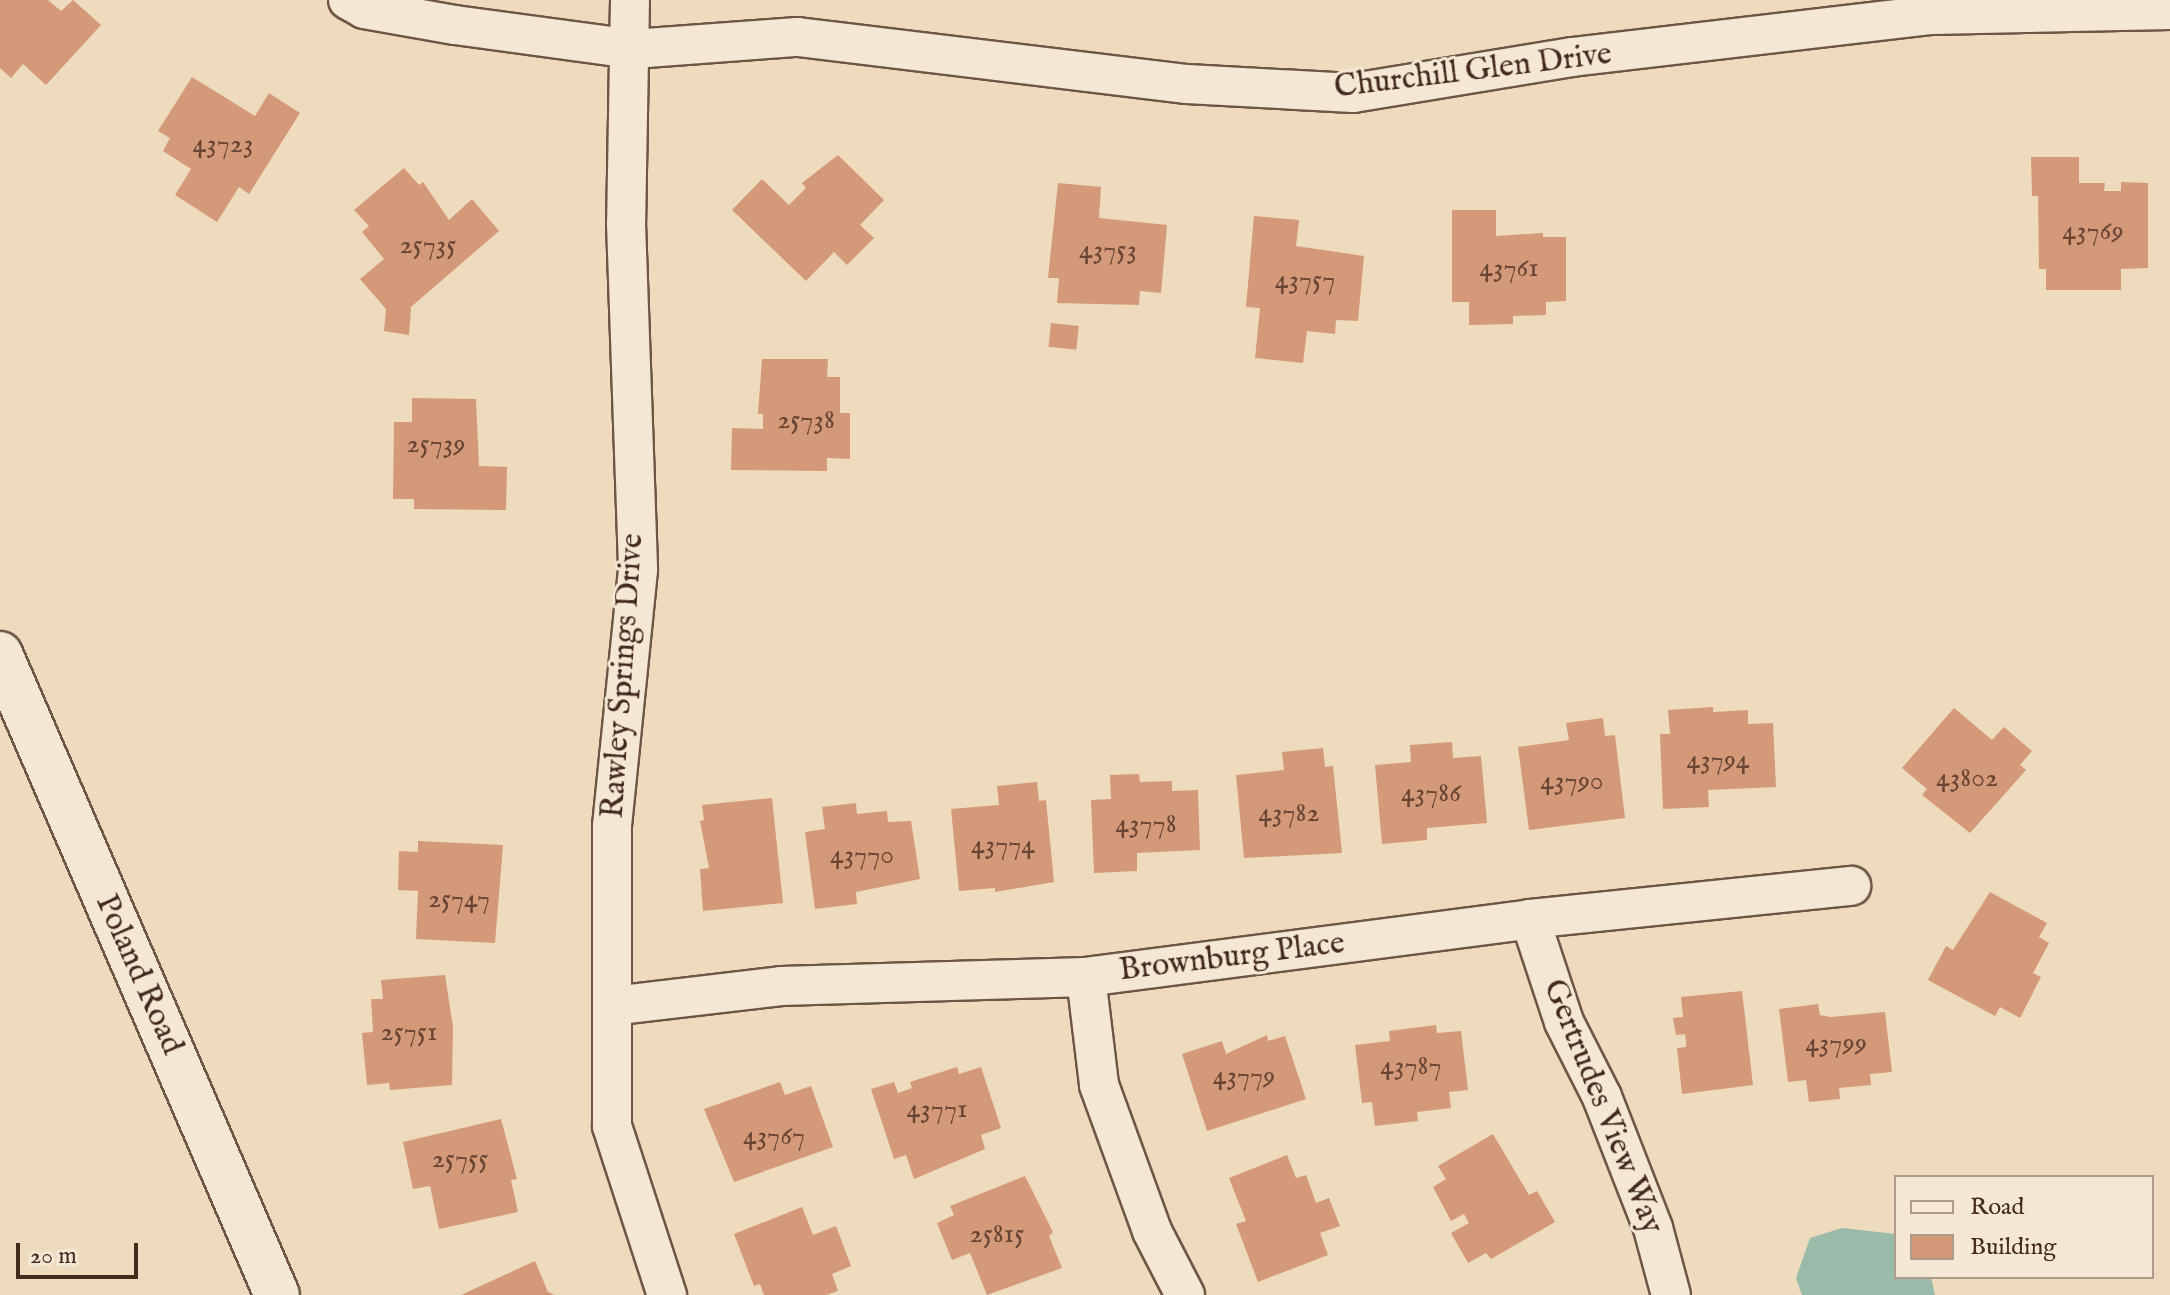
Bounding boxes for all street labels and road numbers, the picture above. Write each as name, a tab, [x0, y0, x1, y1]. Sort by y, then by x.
street label: Churchill Glen Drive	[1332, 36, 1614, 108]
street label: Rawley Springs Drive	[595, 532, 653, 820]
street label: Poland Road	[86, 889, 190, 1061]
street label: Brownburg Place	[1117, 925, 1347, 991]
street label: Gertrudes View Way	[1533, 974, 1671, 1240]

